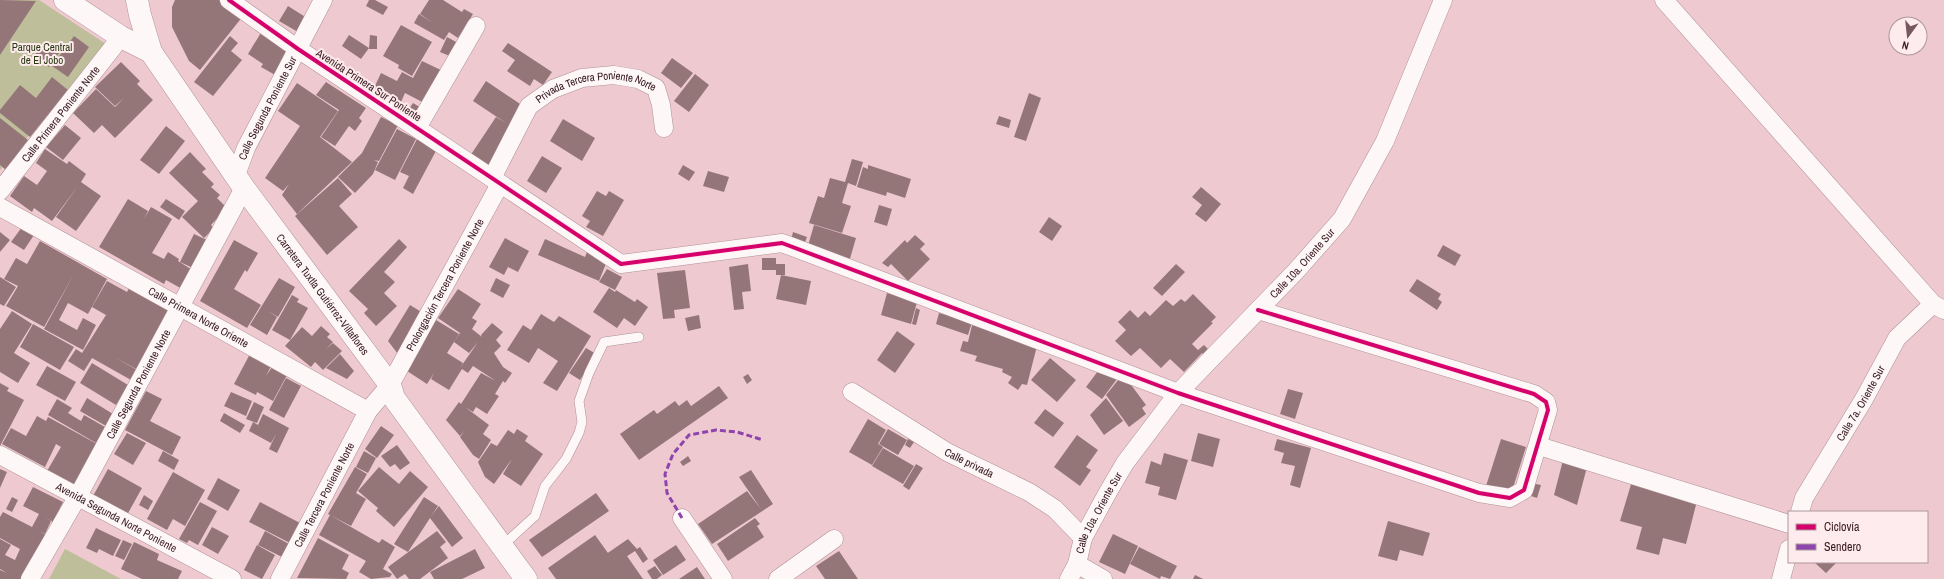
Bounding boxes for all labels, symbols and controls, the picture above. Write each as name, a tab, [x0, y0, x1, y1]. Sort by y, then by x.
north arrow	[1888, 16, 1928, 56]
text: N	[1900, 38, 1910, 53]
park label: Parque Central de El Jobo	[12, 40, 72, 67]
street label: Avenida Primera Sur Poniente	[313, 45, 424, 124]
street label: Calle Segunda Poniente Sur	[235, 54, 300, 162]
street label: Calle Primera Poniente Norte	[18, 63, 103, 165]
street label: Privada Tercera Poniente Norte	[533, 68, 659, 106]
street label: Prolongación Tercera Poniente Norte	[403, 216, 487, 354]
street label: Calle 10a. Oriente Sur	[1267, 225, 1338, 301]
street label: Carretera Tuxtla Gutiérrez-Villaflores	[273, 231, 373, 358]
street label: Calle Primera Norte Oriente	[146, 284, 251, 350]
street label: Calle Segunda Poniente Norte	[103, 327, 174, 441]
street label: Calle 7a. Oriente Sur	[1833, 363, 1888, 444]
street label: Calle Tercera Poniente Norte	[291, 440, 357, 550]
street label: Calle privada	[942, 445, 996, 481]
street label: Calle 10a. Oriente Sur	[1073, 470, 1125, 555]
street label: Avenida Segunda Norte Poniente	[53, 479, 179, 555]
legend	[1788, 511, 1928, 563]
text: Ciclovía	[1824, 519, 1860, 535]
text: Sendero	[1824, 539, 1861, 555]

